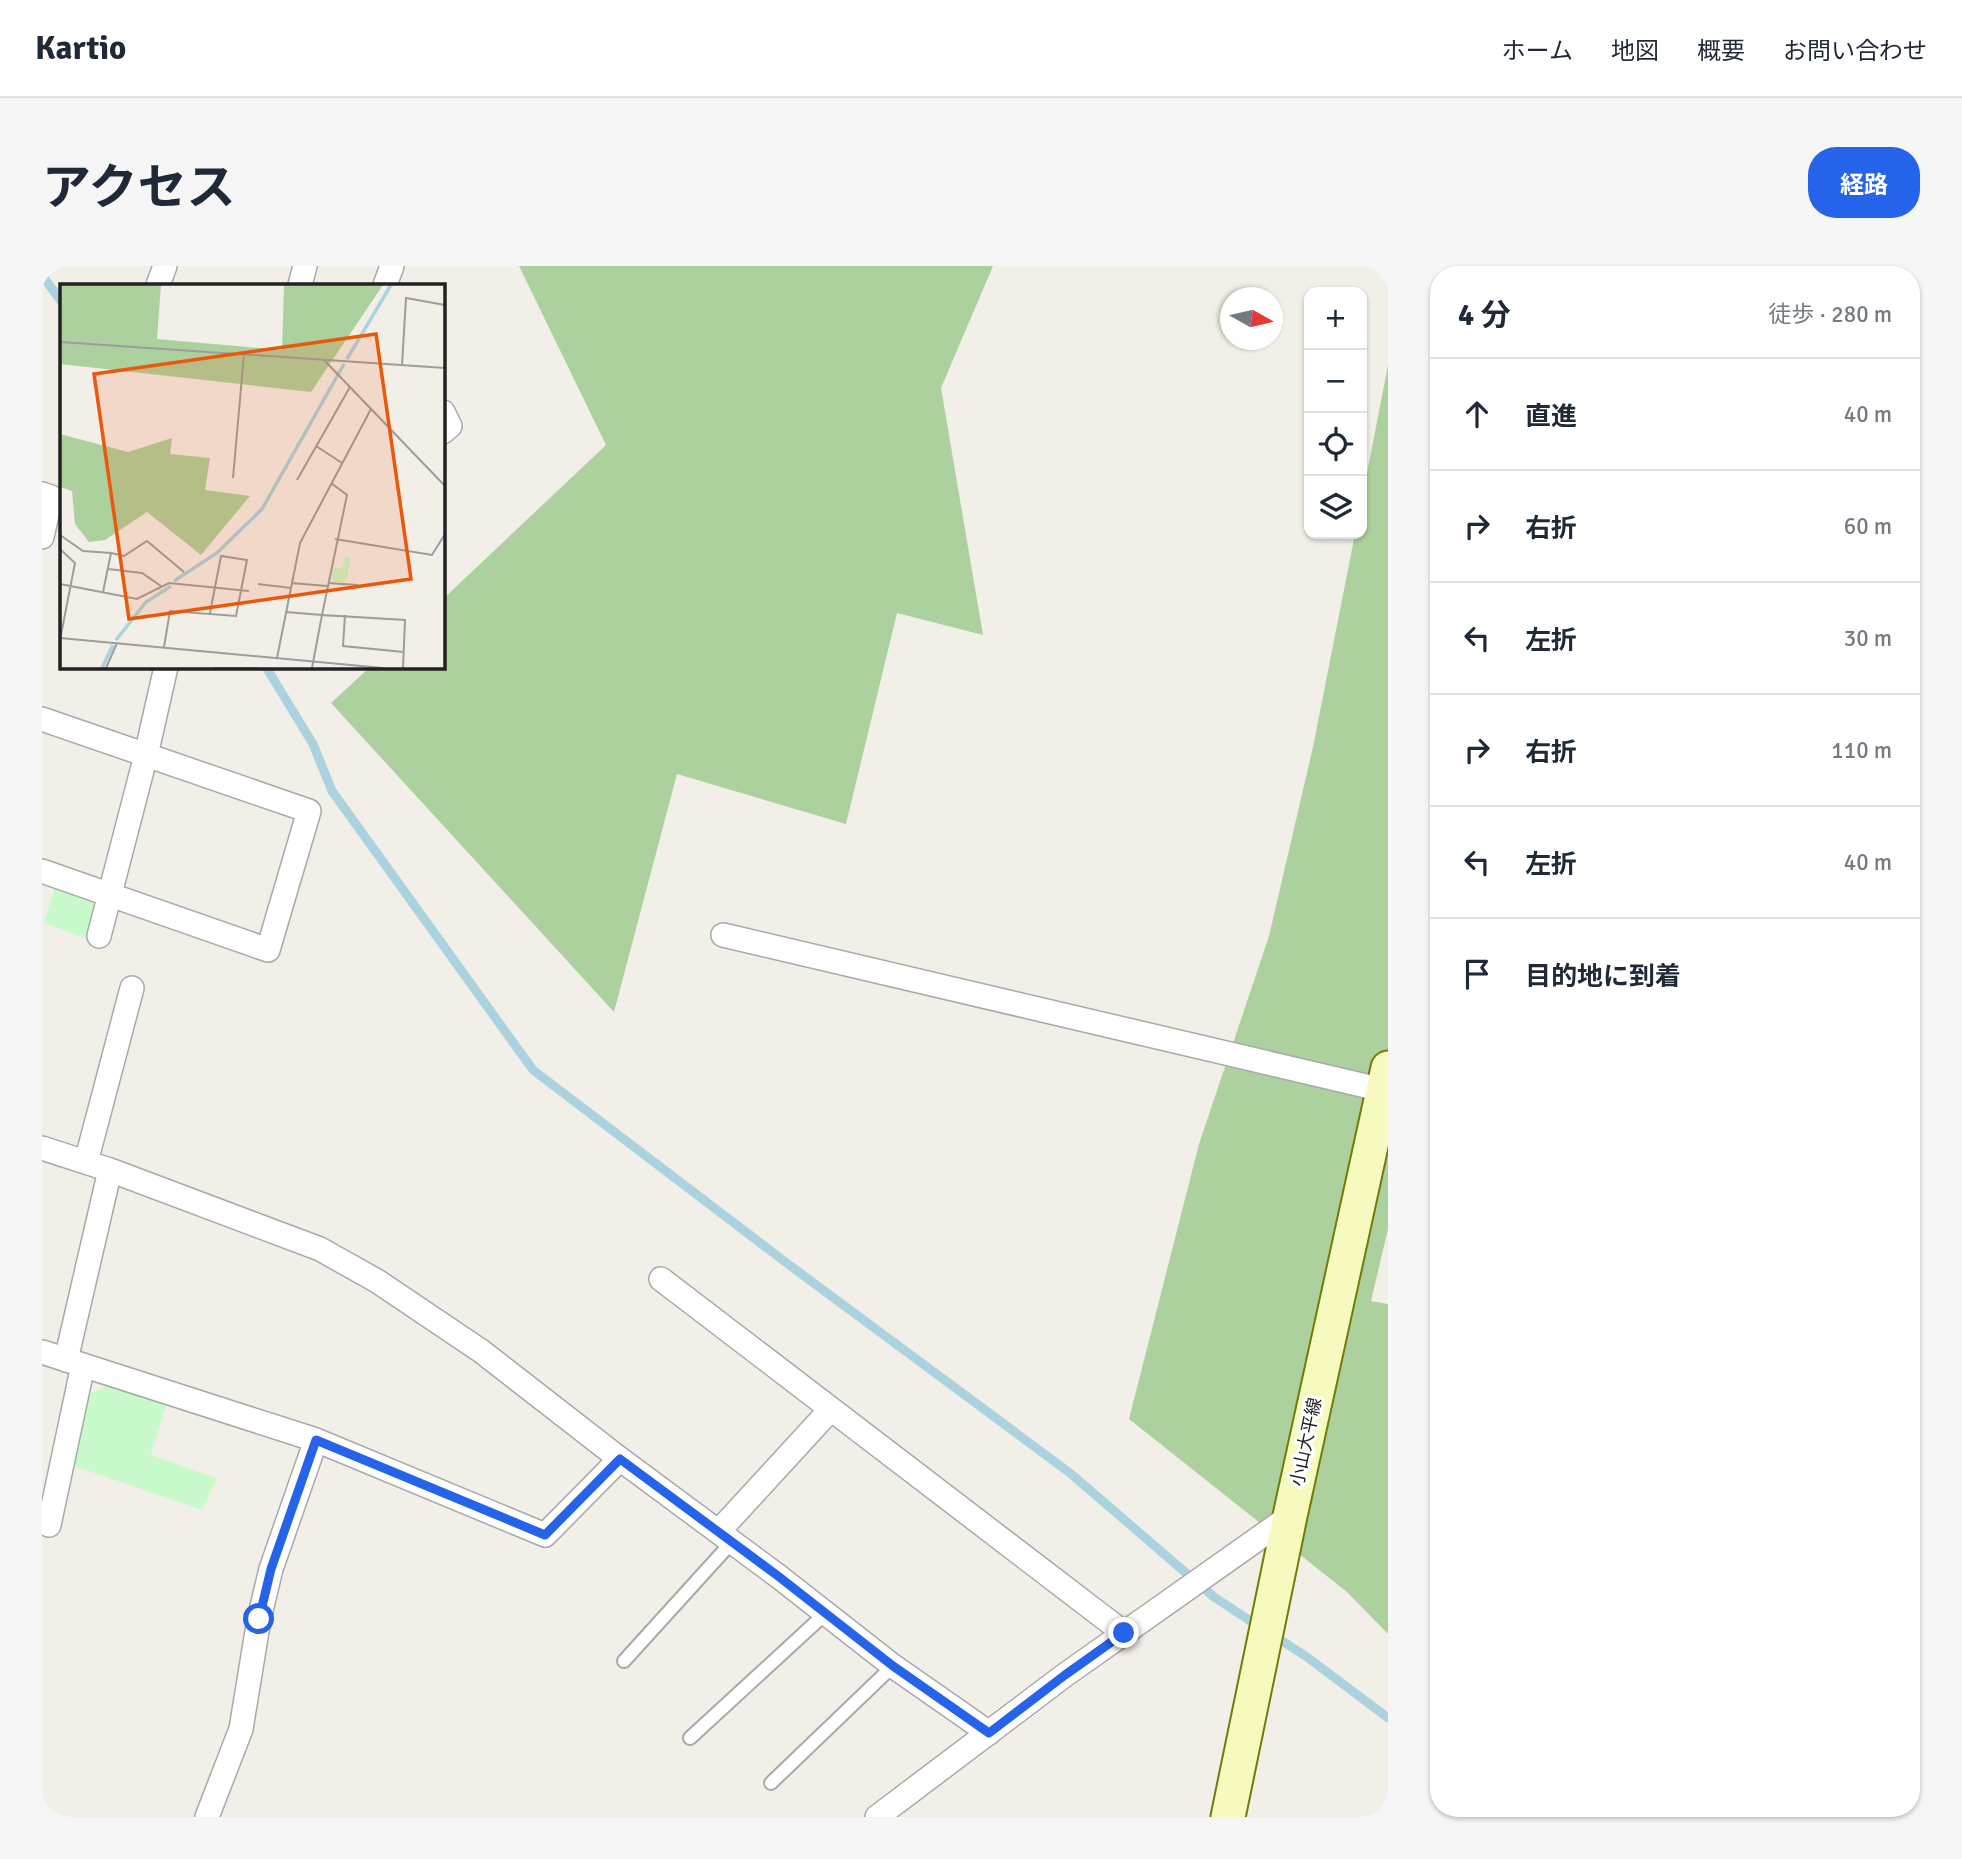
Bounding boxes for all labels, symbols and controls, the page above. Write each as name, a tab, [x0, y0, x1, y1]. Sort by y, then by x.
text: Kartio	[35, 28, 126, 69]
text: ホーム	[1502, 36, 1573, 66]
text: 地図	[1611, 36, 1659, 66]
text: 概要	[1697, 36, 1745, 66]
text: お問い合わせ	[1783, 36, 1927, 66]
button: 経路	[1808, 147, 1920, 218]
text: アクセス	[42, 158, 236, 218]
inset map	[60, 284, 444, 668]
north arrow	[1220, 287, 1283, 350]
map controls	[1304, 287, 1367, 539]
button: +	[1304, 287, 1367, 350]
text: 4 分	[1458, 297, 1511, 334]
text: 徒歩 · 280 m	[1768, 300, 1892, 329]
button: −	[1304, 350, 1367, 413]
icon: ahead	[1458, 395, 1496, 433]
text: 40 m	[1844, 400, 1892, 429]
text: 直進	[1525, 401, 1577, 433]
button: locate	[1304, 413, 1367, 476]
button: layers	[1304, 476, 1367, 539]
icon: right	[1458, 507, 1496, 545]
text: 60 m	[1844, 512, 1892, 541]
text: 右折	[1525, 513, 1577, 545]
icon: left	[1458, 619, 1496, 657]
text: 30 m	[1844, 624, 1892, 653]
text: 左折	[1525, 625, 1577, 657]
icon: right	[1458, 731, 1496, 769]
text: 110 m	[1831, 736, 1892, 765]
text: 右折	[1525, 737, 1577, 769]
icon: left	[1458, 843, 1496, 881]
text: 40 m	[1844, 848, 1892, 877]
text: 左折	[1525, 849, 1577, 881]
icon: arrive	[1458, 955, 1496, 993]
text: 目的地に到着	[1525, 961, 1681, 993]
street label: 小山大平線	[1286, 1396, 1326, 1488]
route start	[243, 1603, 274, 1634]
route end	[1108, 1617, 1139, 1648]

